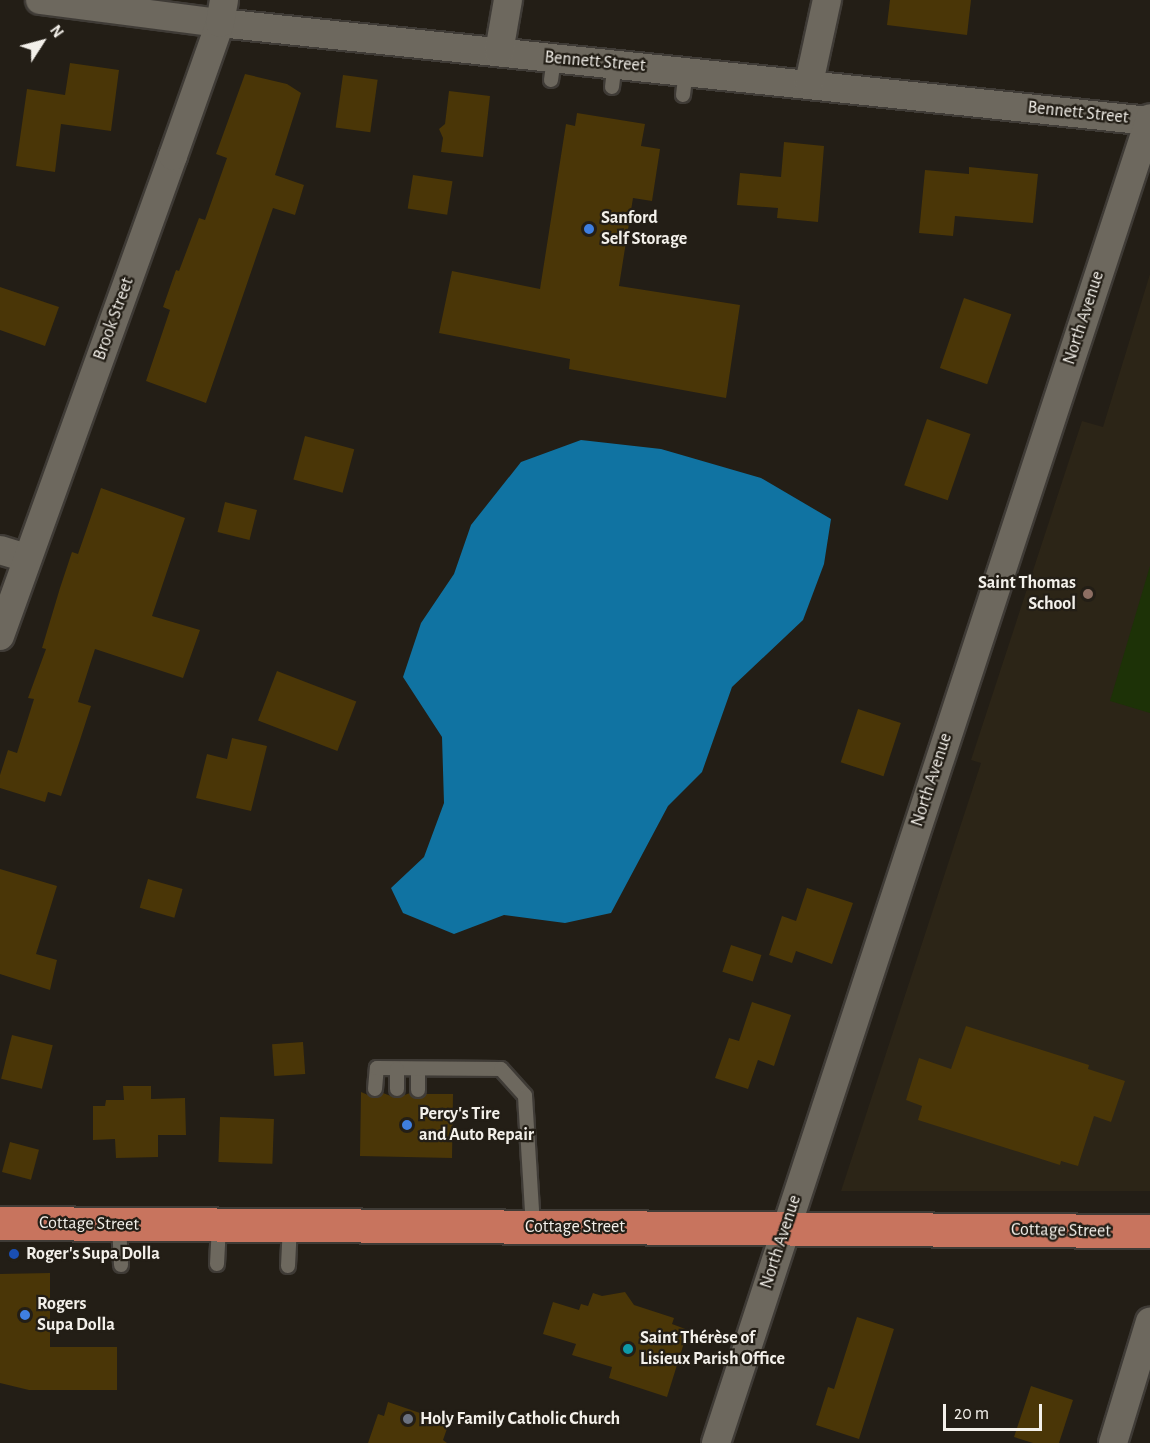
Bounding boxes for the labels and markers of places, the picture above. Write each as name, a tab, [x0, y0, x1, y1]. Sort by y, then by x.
place label: Sanford Self Storage	[601, 208, 687, 250]
marker: Sanford Self Storage	[582, 222, 596, 236]
place label: Saint Thomas School	[978, 573, 1076, 616]
marker: Saint Thomas School	[1081, 587, 1095, 601]
place label: Percy's Tire and Auto Repair	[419, 1104, 534, 1146]
marker: Percy's Tire and Auto Repair	[400, 1118, 414, 1132]
place label: Roger's Supa Dolla	[26, 1243, 160, 1265]
marker: Roger's Supa Dolla	[7, 1247, 21, 1261]
place label: Rogers Supa Dolla	[37, 1294, 115, 1336]
marker: Rogers Supa Dolla	[18, 1308, 32, 1322]
place label: Saint Thérèse of Lisieux Parish Office	[640, 1328, 785, 1370]
marker: Saint Thérèse of Lisieux Parish Office	[621, 1342, 635, 1356]
place label: Holy Family Catholic Church	[420, 1408, 620, 1430]
marker: Holy Family Catholic Church	[401, 1412, 415, 1426]

